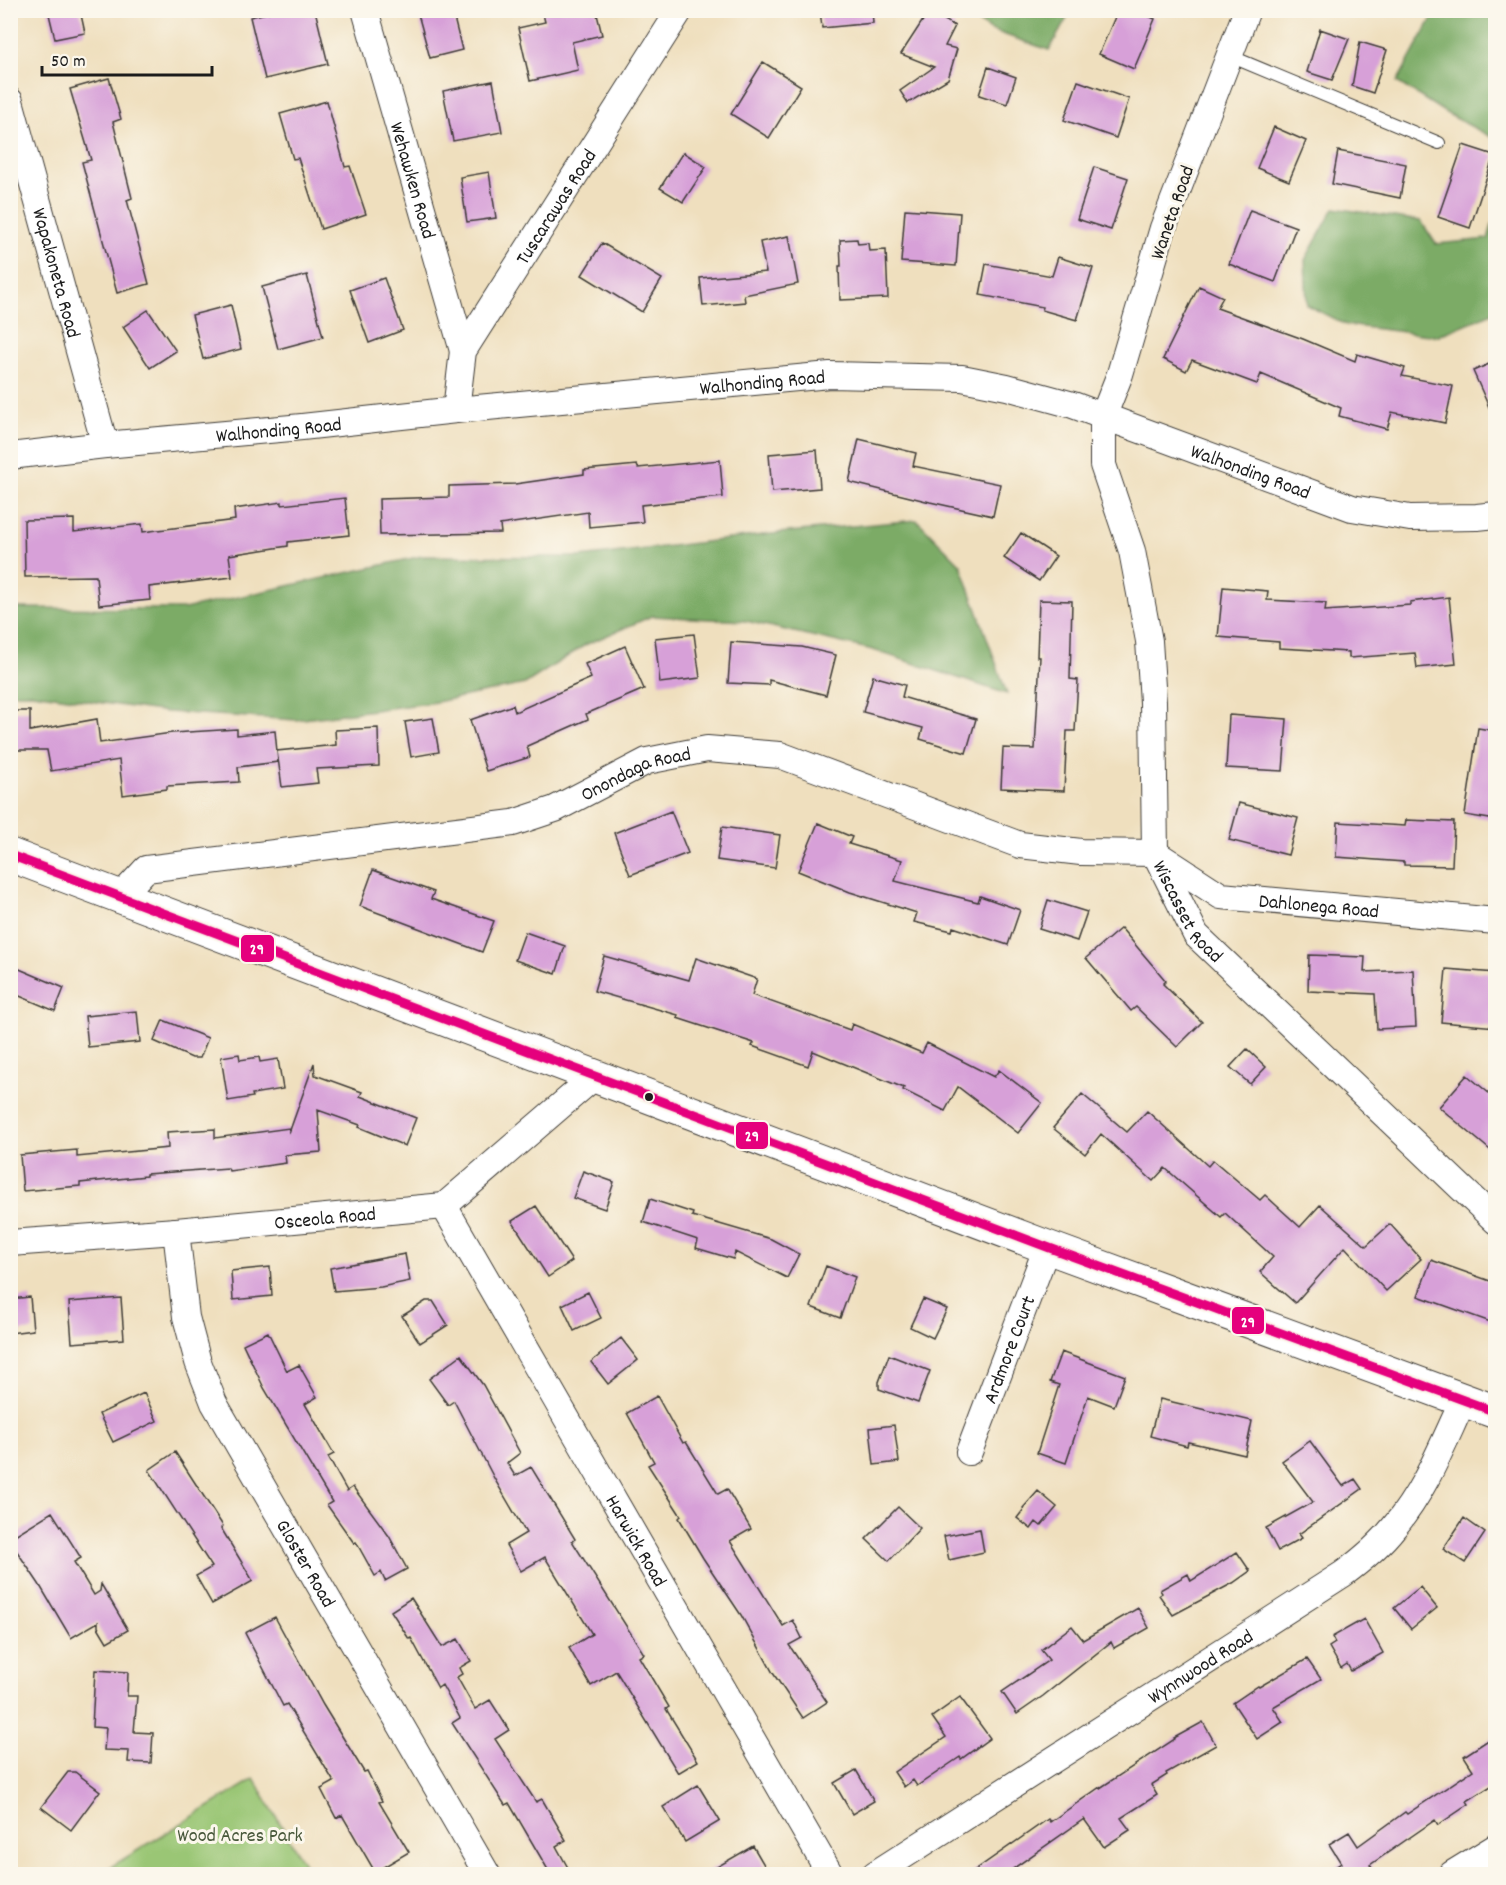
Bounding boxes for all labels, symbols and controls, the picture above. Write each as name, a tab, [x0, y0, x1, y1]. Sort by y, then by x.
scale bar	[42, 39, 212, 77]
text: 50 m	[51, 50, 86, 75]
street label: Wehawken Road	[381, 119, 441, 242]
street label: Tuscarawas Road	[510, 145, 605, 271]
street label: Waneta Road	[1145, 162, 1203, 264]
street label: Wapakoneta Road	[23, 205, 86, 341]
street label: Walhonding Road	[698, 365, 827, 404]
street label: Walhonding Road	[215, 412, 343, 452]
street label: Walhonding Road	[1186, 439, 1314, 508]
street label: Onondaga Road	[577, 742, 694, 810]
street label: Wiscasset Road	[1144, 856, 1228, 971]
street label: Dahlonega Road	[1257, 888, 1380, 927]
line badge: 29	[240, 934, 275, 963]
text: 29	[250, 939, 264, 962]
unlabelled marker	[643, 1091, 655, 1103]
line badge: 29	[735, 1121, 769, 1150]
text: 29	[745, 1126, 759, 1149]
street label: Osceola Road	[273, 1201, 377, 1239]
street label: Ardmore Court	[978, 1292, 1044, 1408]
line badge: 29	[1231, 1306, 1265, 1335]
text: 29	[1241, 1312, 1255, 1335]
street label: Harwick Road	[597, 1491, 672, 1593]
street label: Gloster Road	[267, 1515, 341, 1614]
street label: Wynnwood Road	[1143, 1624, 1260, 1712]
park label: Wood Acres Park	[177, 1823, 303, 1851]

